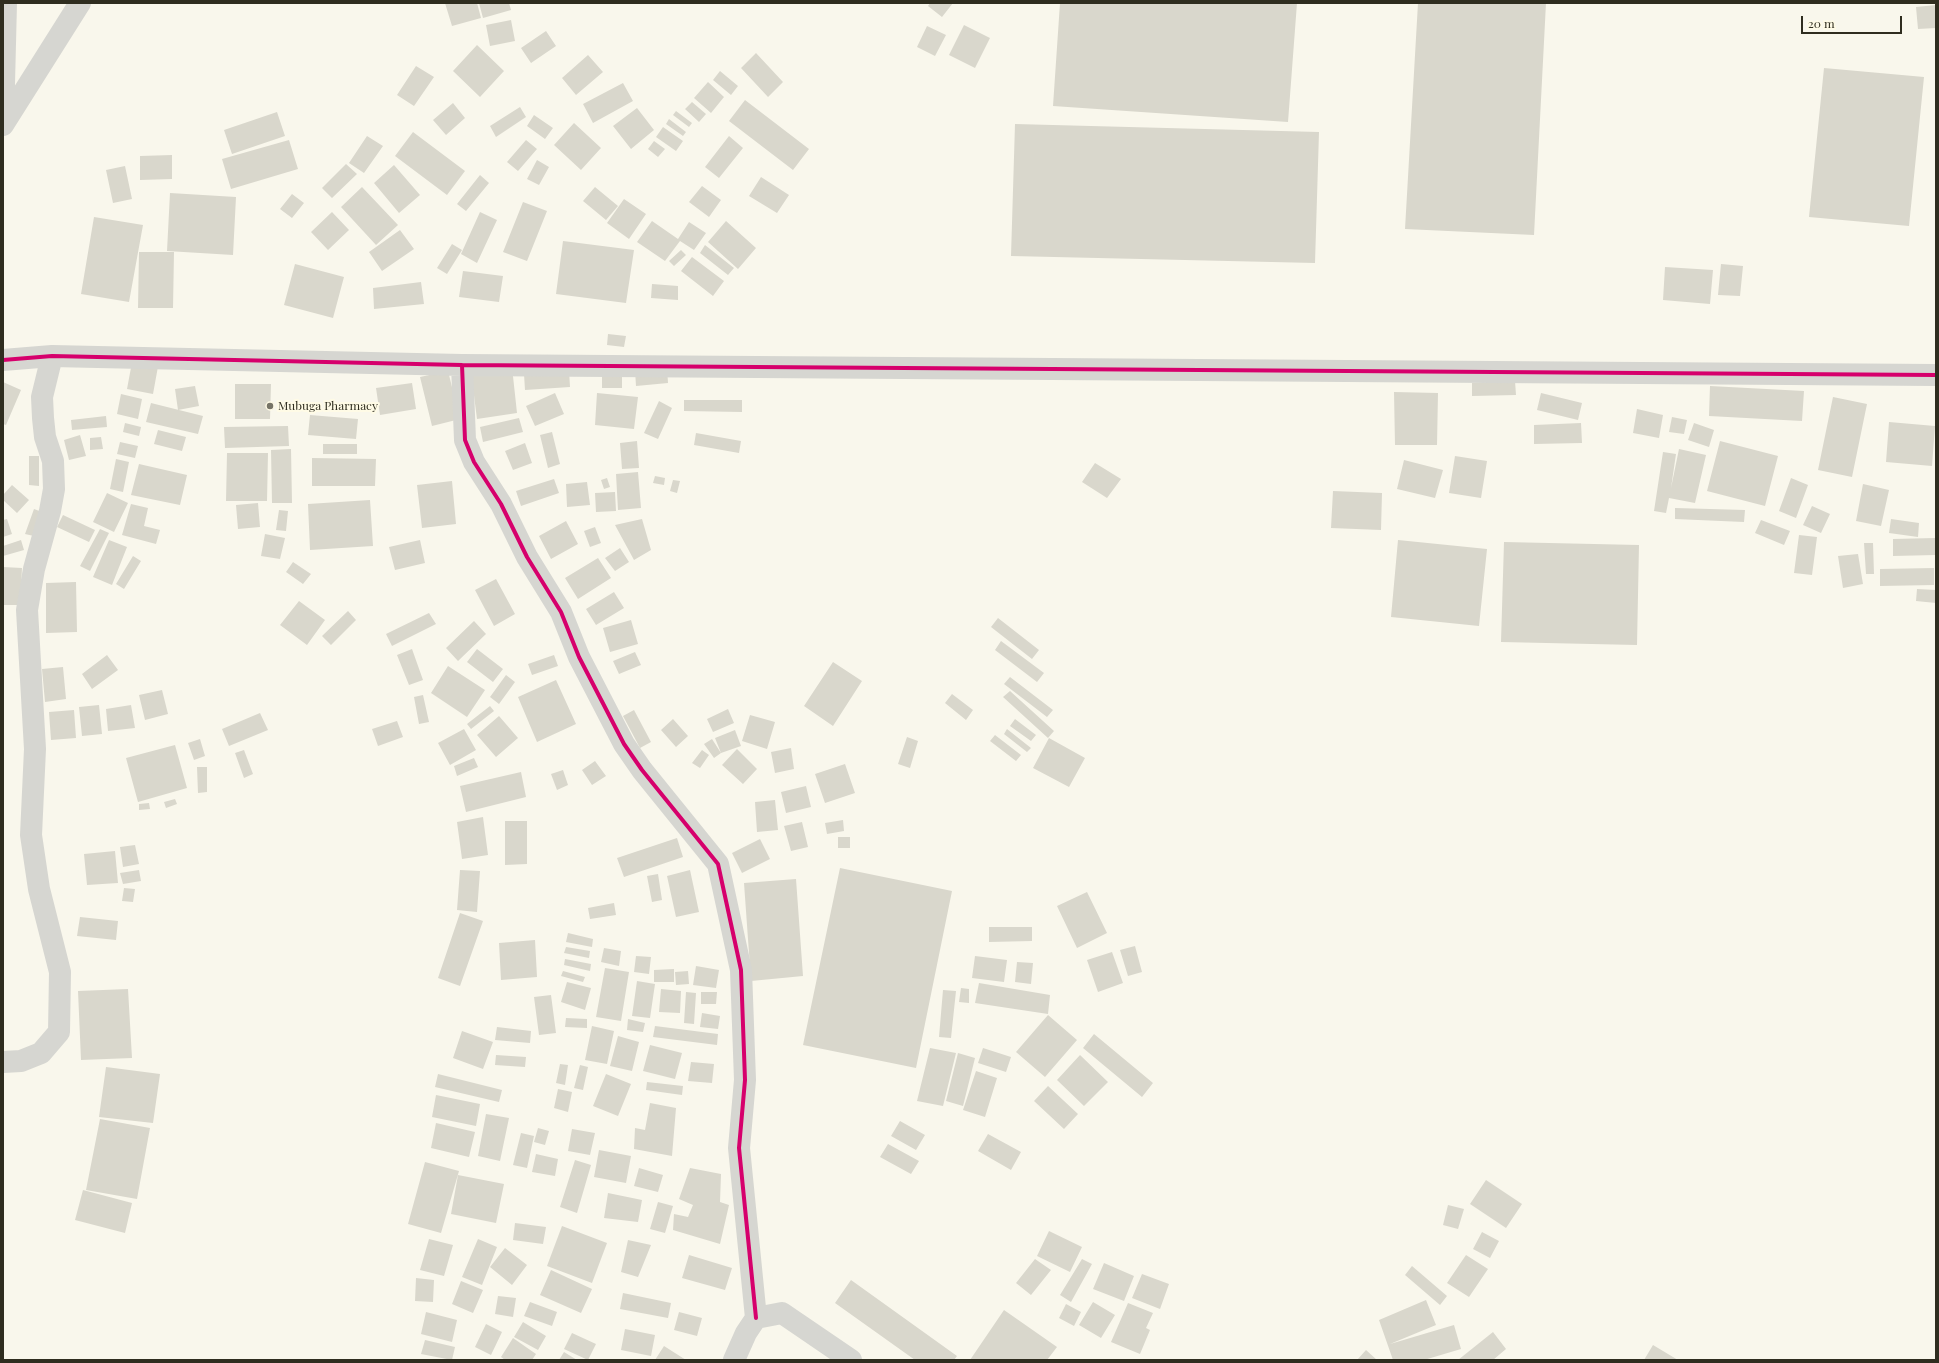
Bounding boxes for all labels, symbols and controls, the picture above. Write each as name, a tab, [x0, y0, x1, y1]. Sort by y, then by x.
scale bar	[1803, 8, 1904, 34]
text: 20 m	[1808, 15, 1835, 31]
place label: Mubuga Pharmacy	[278, 399, 378, 413]
marker: Mubuga Pharmacy	[265, 401, 275, 411]

